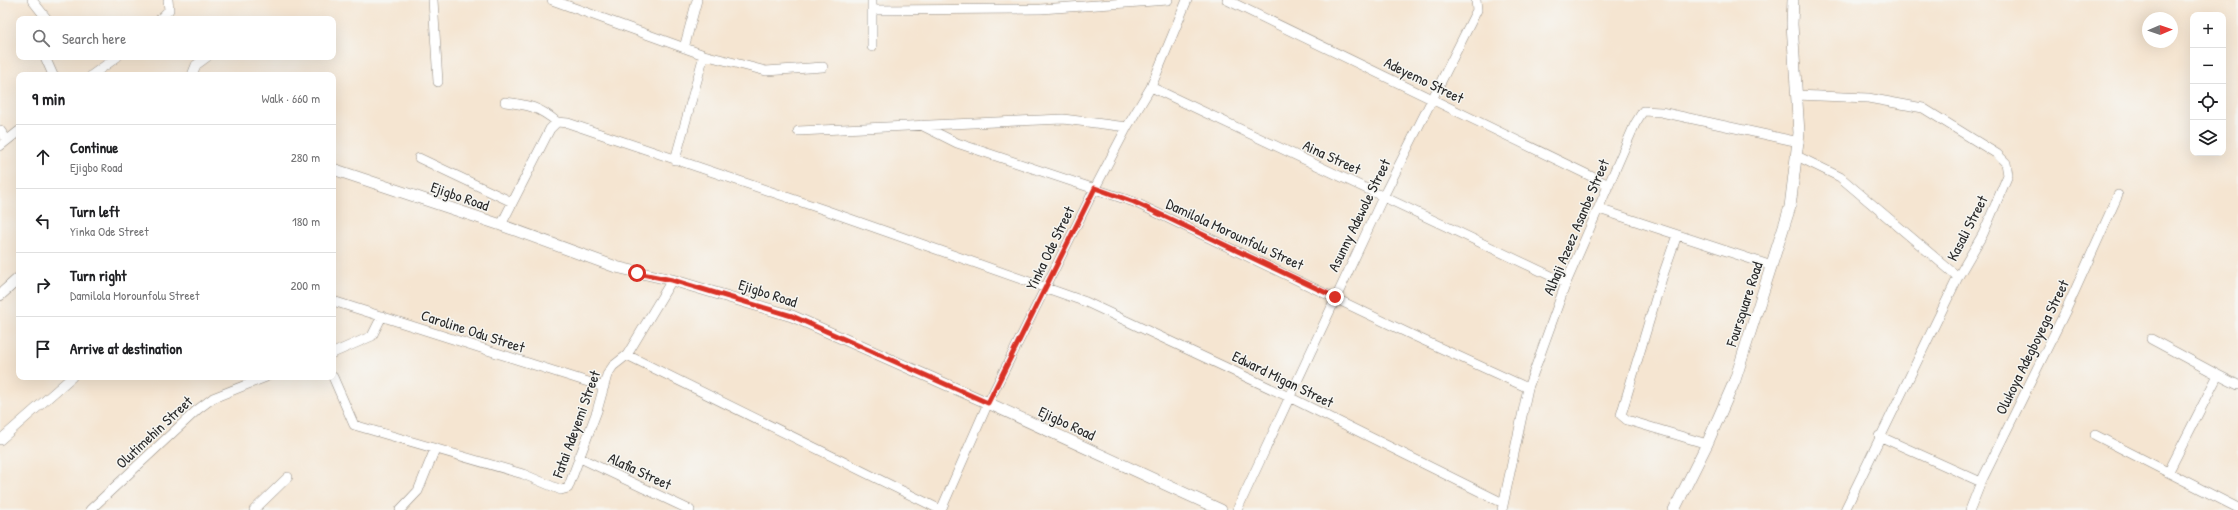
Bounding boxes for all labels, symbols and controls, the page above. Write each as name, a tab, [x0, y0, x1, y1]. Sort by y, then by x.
north arrow	[2142, 12, 2178, 48]
map controls	[2190, 12, 2226, 156]
button: +	[2190, 12, 2226, 48]
search box	[16, 16, 336, 60]
icon: search	[30, 27, 52, 49]
text: Search here	[62, 28, 126, 49]
button: −	[2190, 48, 2226, 84]
street label: Adeyemo Street	[1381, 52, 1468, 109]
button: locate	[2190, 84, 2226, 120]
text: 9 min	[32, 87, 65, 110]
text: Walk · 660 m	[261, 89, 320, 107]
button: layers	[2190, 120, 2226, 156]
street label: Aina Street	[1300, 134, 1365, 180]
text: Continue	[70, 137, 118, 158]
icon: ahead	[32, 146, 54, 168]
text: 280 m	[291, 148, 320, 166]
street label: Asunny Adewole Street	[1323, 154, 1396, 275]
street label: Alhaji Azeez Asanbe Street	[1538, 155, 1614, 298]
text: Ejigbo Road	[70, 158, 122, 176]
street label: Ejigbo Road	[428, 176, 492, 216]
street label: Kasali Street	[1942, 191, 1993, 264]
street label: Damilola Morounfolu Street	[1163, 193, 1308, 275]
text: Turn left	[70, 201, 120, 222]
street label: Yinka Ode Street	[1021, 202, 1080, 293]
icon: left	[32, 210, 54, 232]
text: 180 m	[292, 212, 320, 230]
text: Yinka Ode Street	[70, 222, 149, 240]
street label: Foursquare Road	[1720, 259, 1768, 350]
route start	[628, 264, 646, 282]
text: Turn right	[70, 265, 126, 286]
icon: right	[32, 274, 54, 296]
street label: Ejigbo Road	[736, 274, 800, 312]
street label: Olukoya Adegboyega Street	[1990, 275, 2074, 418]
text: 200 m	[290, 276, 320, 294]
text: Damilola Morounfolu Street	[70, 286, 199, 304]
route end	[1326, 288, 1344, 306]
street label: Caroline Odu Street	[418, 304, 528, 358]
icon: arrive	[32, 338, 54, 360]
text: Arrive at destination	[70, 338, 182, 359]
street label: Edward Migan Street	[1229, 345, 1338, 413]
street label: Fatai Adeyemi Street	[547, 367, 605, 482]
street label: Olutimehin Street	[111, 390, 198, 473]
street label: Ejigbo Road	[1035, 401, 1099, 445]
street label: Alafia Street	[605, 447, 676, 495]

